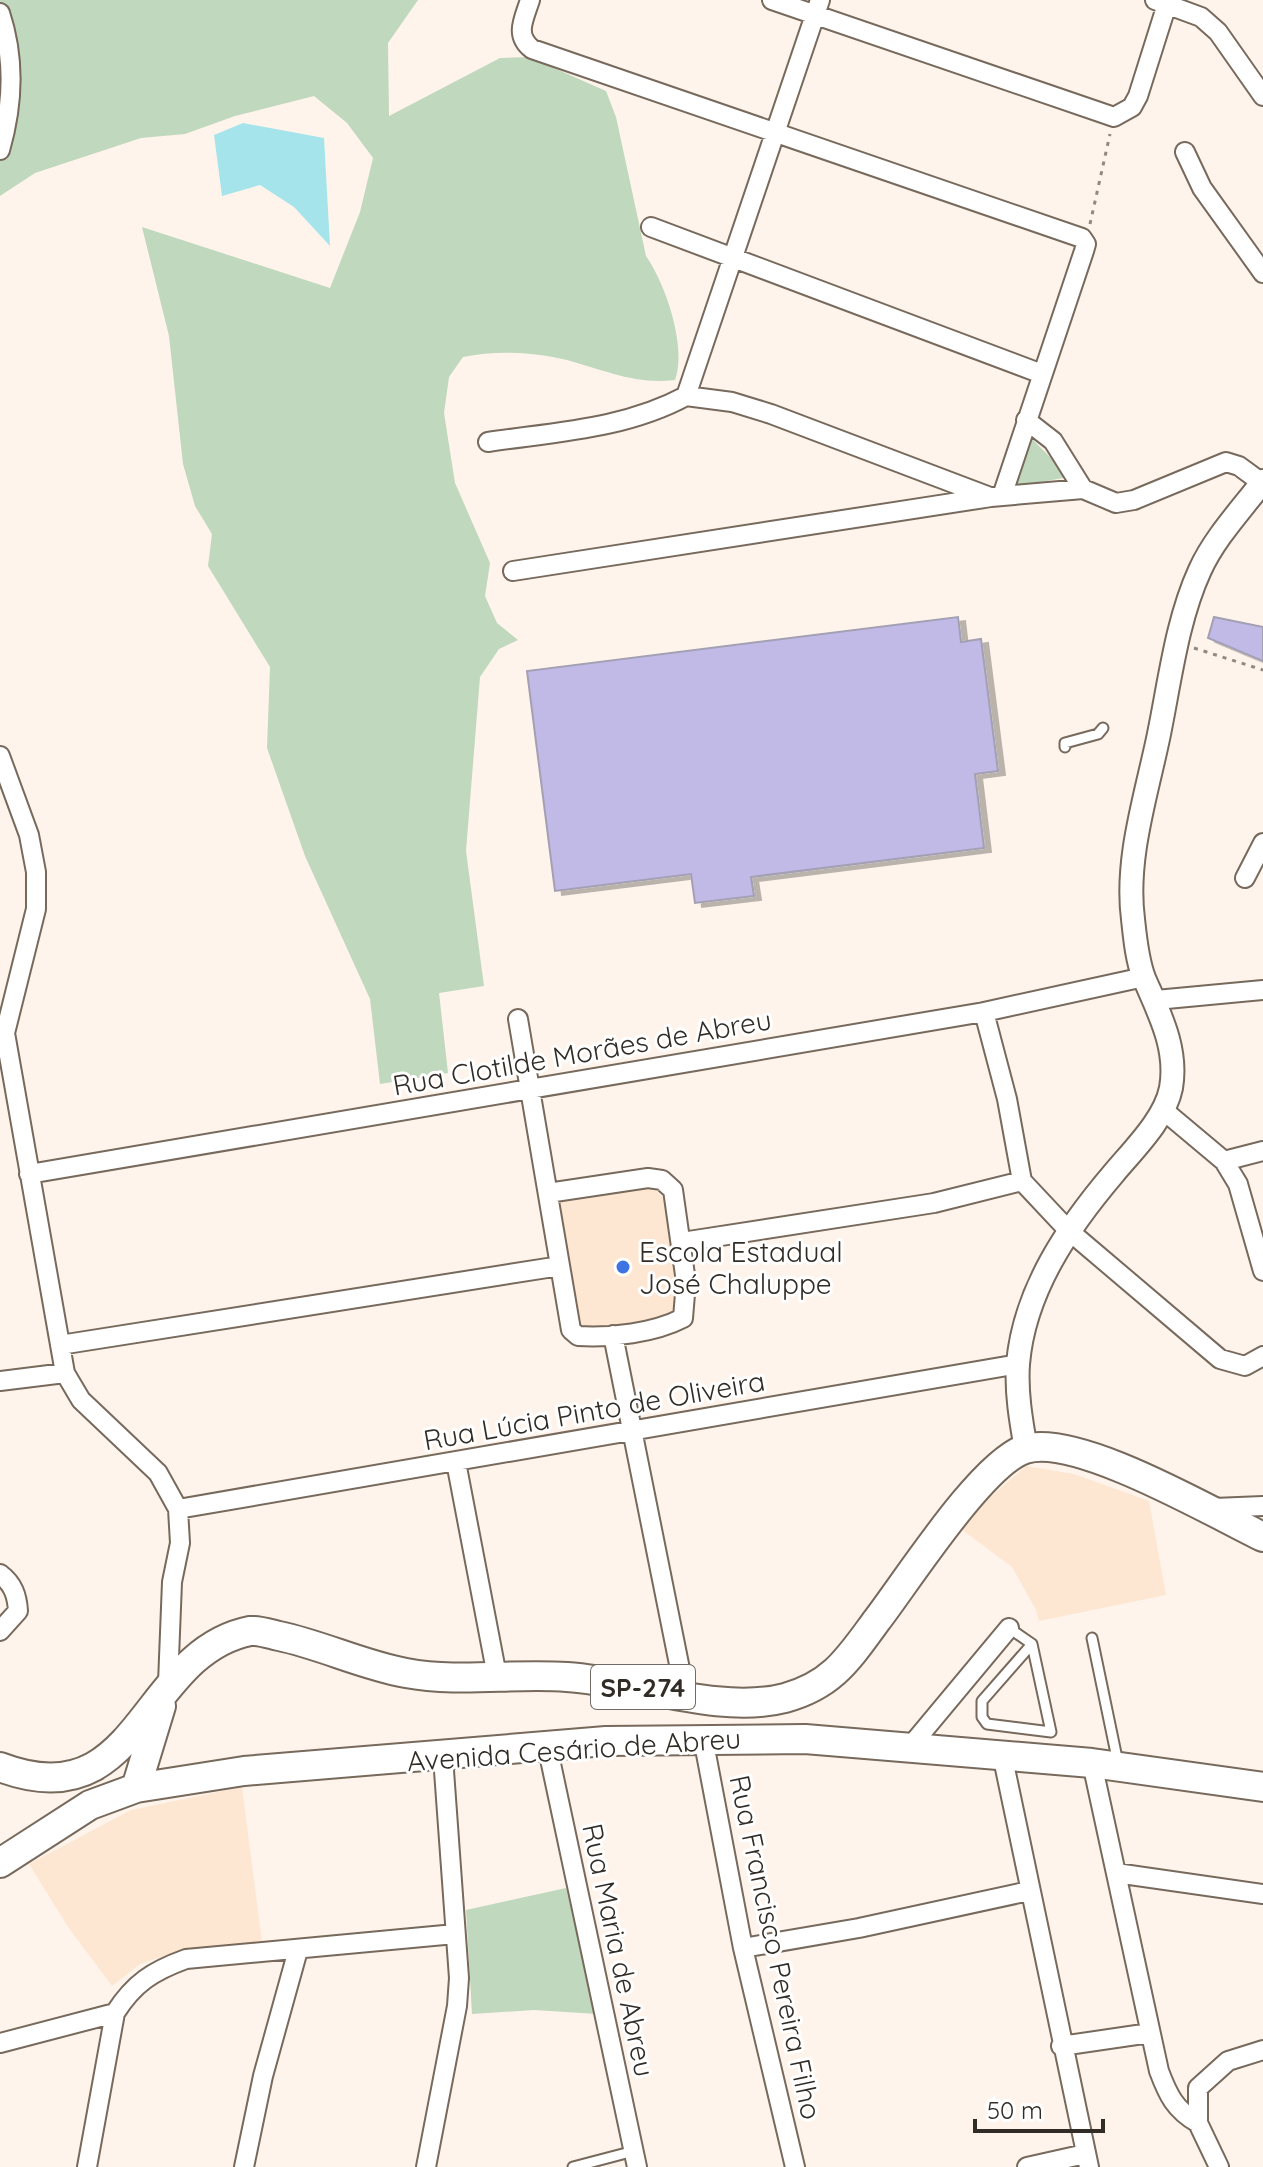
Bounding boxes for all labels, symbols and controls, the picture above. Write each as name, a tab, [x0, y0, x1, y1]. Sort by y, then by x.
street label: Rua Clotilde Morães de Abreu	[390, 1001, 774, 1103]
place label: Escola Estadual José Chaluppe	[639, 1234, 843, 1301]
marker: Escola Estadual José Chaluppe	[614, 1258, 632, 1276]
street label: Rua Lúcia Pinto de Oliveira	[421, 1363, 767, 1457]
road number: SP-274	[591, 1665, 695, 1709]
street label: Avenida Cesário de Abreu	[406, 1720, 742, 1778]
street label: Rua Francisco Pereira Filho	[722, 1772, 830, 2122]
street label: Rua Maria de Abreu	[575, 1820, 663, 2080]
scale bar	[975, 2083, 1103, 2133]
text: 50 m	[987, 2095, 1043, 2125]

